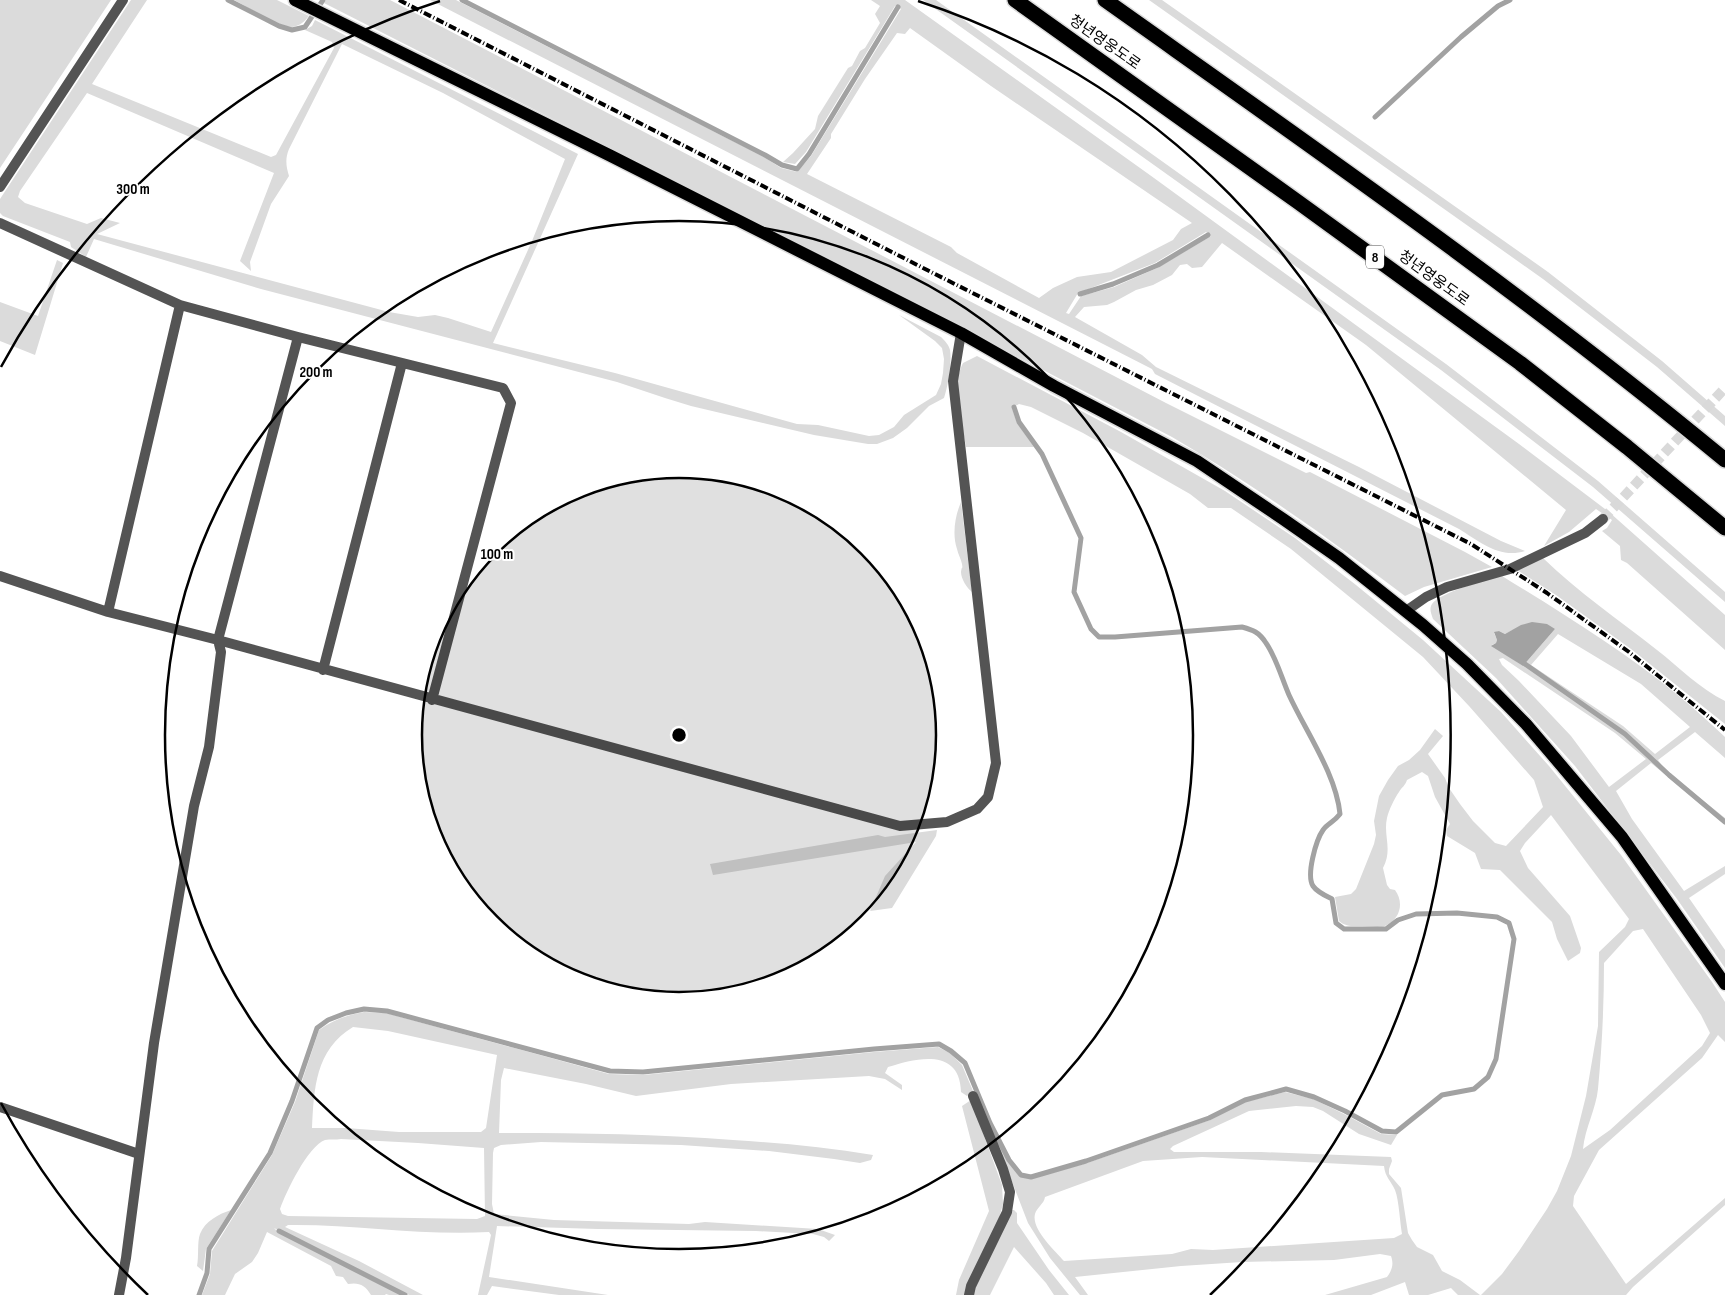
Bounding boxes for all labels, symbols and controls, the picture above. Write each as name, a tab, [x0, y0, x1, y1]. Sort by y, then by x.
street label: 청년영웅도로	[1065, 11, 1144, 74]
text: 300 m	[116, 180, 150, 199]
road number: 8	[1366, 246, 1384, 268]
street label: 청년영웅도로	[1395, 246, 1473, 310]
text: 200 m	[299, 363, 333, 382]
text: 100 m	[481, 545, 513, 564]
centre of rings	[670, 726, 688, 744]

